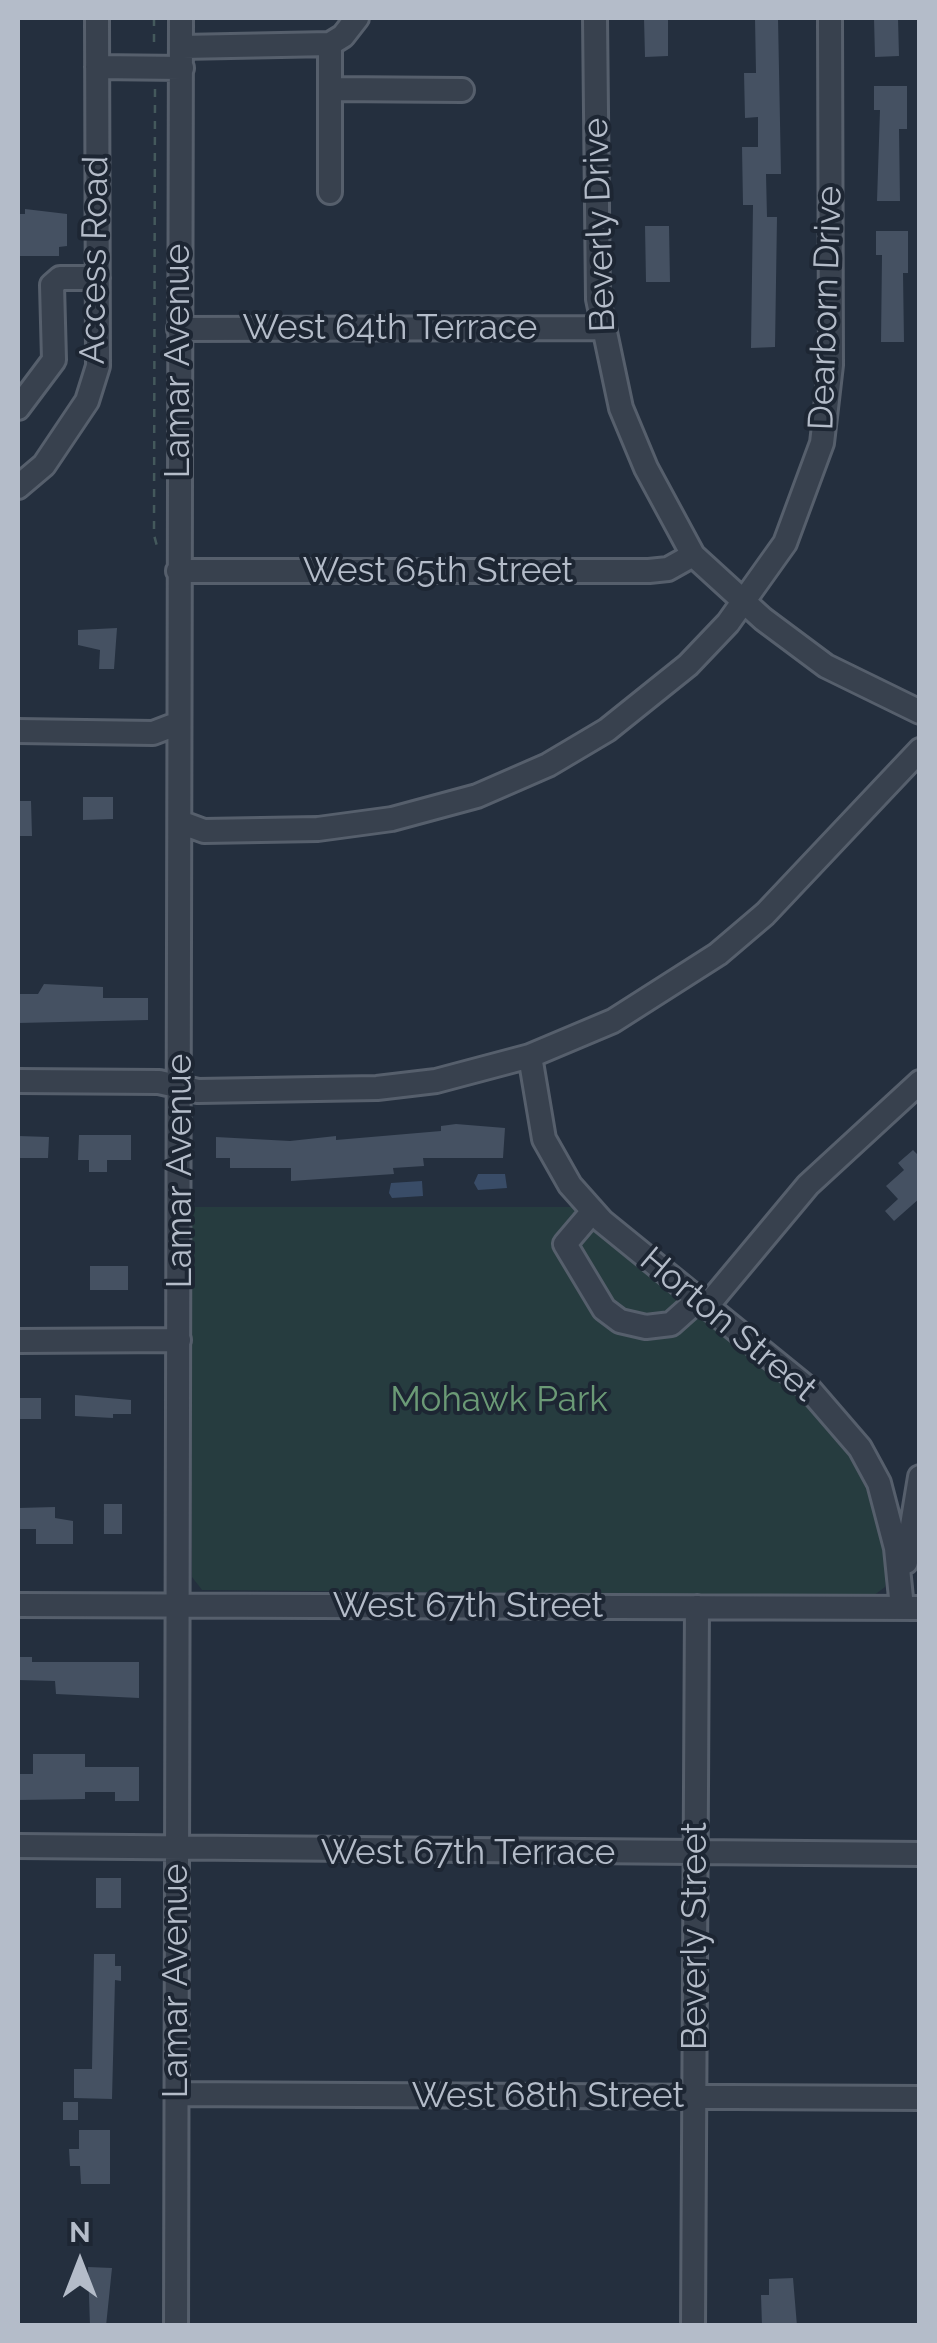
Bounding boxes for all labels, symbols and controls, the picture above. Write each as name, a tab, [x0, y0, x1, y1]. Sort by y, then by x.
street label: Beverly Drive	[575, 117, 625, 333]
street label: Access Road	[72, 155, 118, 365]
street label: Dearborn Drive	[801, 185, 851, 431]
street label: Lamar Avenue	[157, 244, 199, 478]
street label: West 64th Terrace	[243, 307, 537, 349]
street label: West 65th Street	[303, 550, 573, 592]
street label: Lamar Avenue	[159, 1054, 201, 1288]
street label: Horton Street	[631, 1239, 825, 1411]
park label: Mohawk Park	[390, 1379, 608, 1421]
street label: West 67th Street	[333, 1585, 603, 1627]
street label: Beverly Street	[674, 1822, 716, 2050]
street label: West 67th Terrace	[321, 1832, 615, 1874]
street label: Lamar Avenue	[155, 1864, 197, 2098]
street label: West 68th Street	[412, 2075, 684, 2117]
north arrow	[30, 2213, 130, 2313]
text: N	[69, 2216, 91, 2249]

